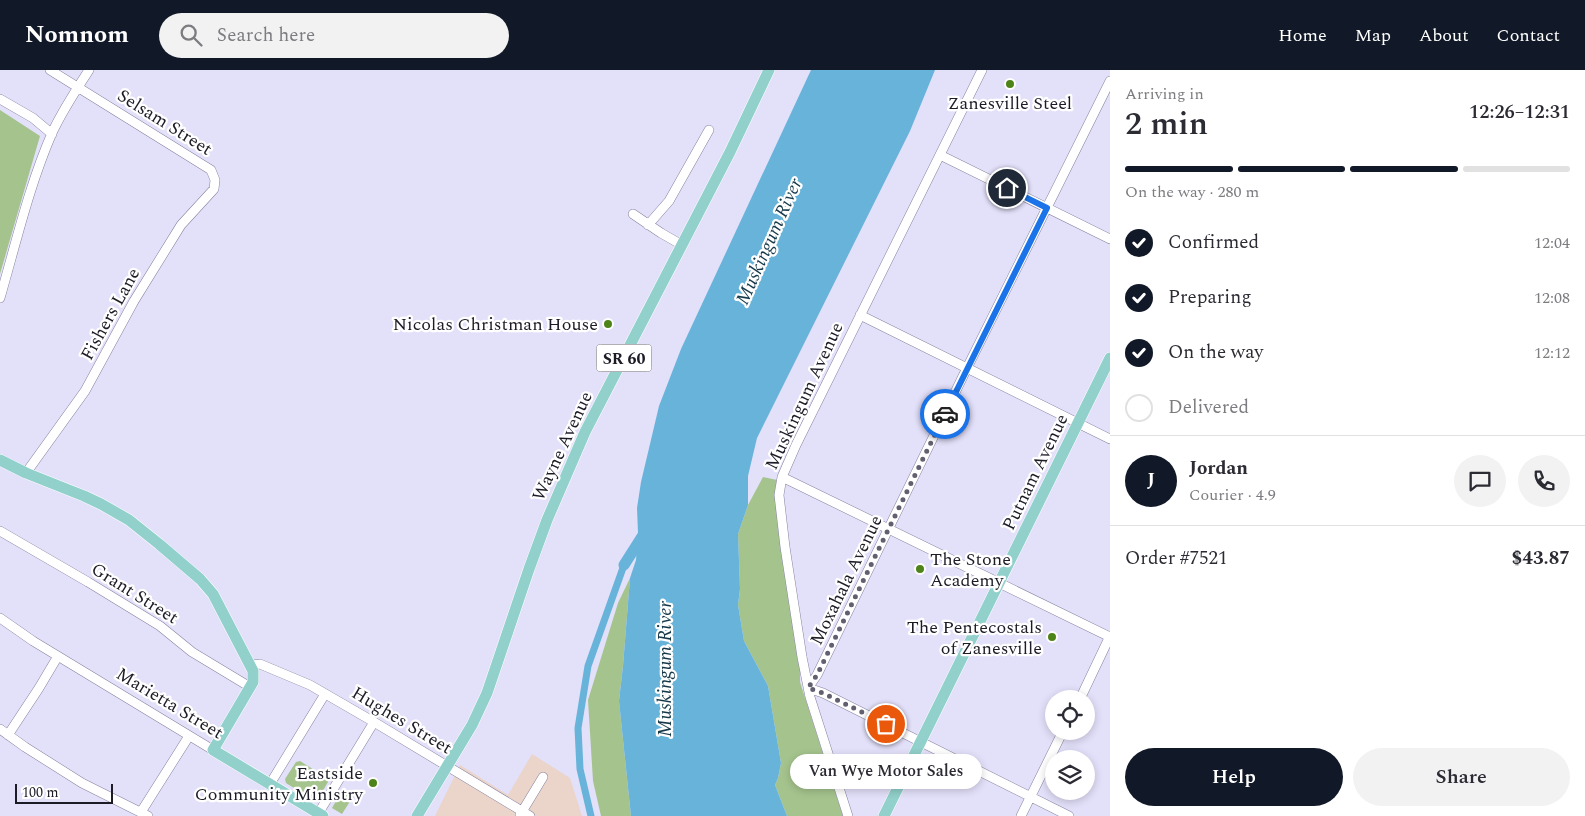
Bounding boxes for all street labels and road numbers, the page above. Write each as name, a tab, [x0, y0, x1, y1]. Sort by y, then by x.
street label: Selsam Street	[112, 82, 218, 162]
street label: Fishers Lane	[74, 263, 147, 366]
street label: Muskingum Avenue	[758, 318, 851, 474]
road number: SR 60	[596, 344, 652, 372]
street label: Wayne Avenue	[525, 387, 600, 505]
street label: Putnam Avenue	[996, 409, 1075, 535]
street label: Moxahala Avenue	[803, 511, 890, 650]
street label: Grant Street	[86, 556, 184, 631]
street label: Marietta Street	[111, 661, 228, 746]
street label: Hughes Street	[346, 680, 457, 761]

